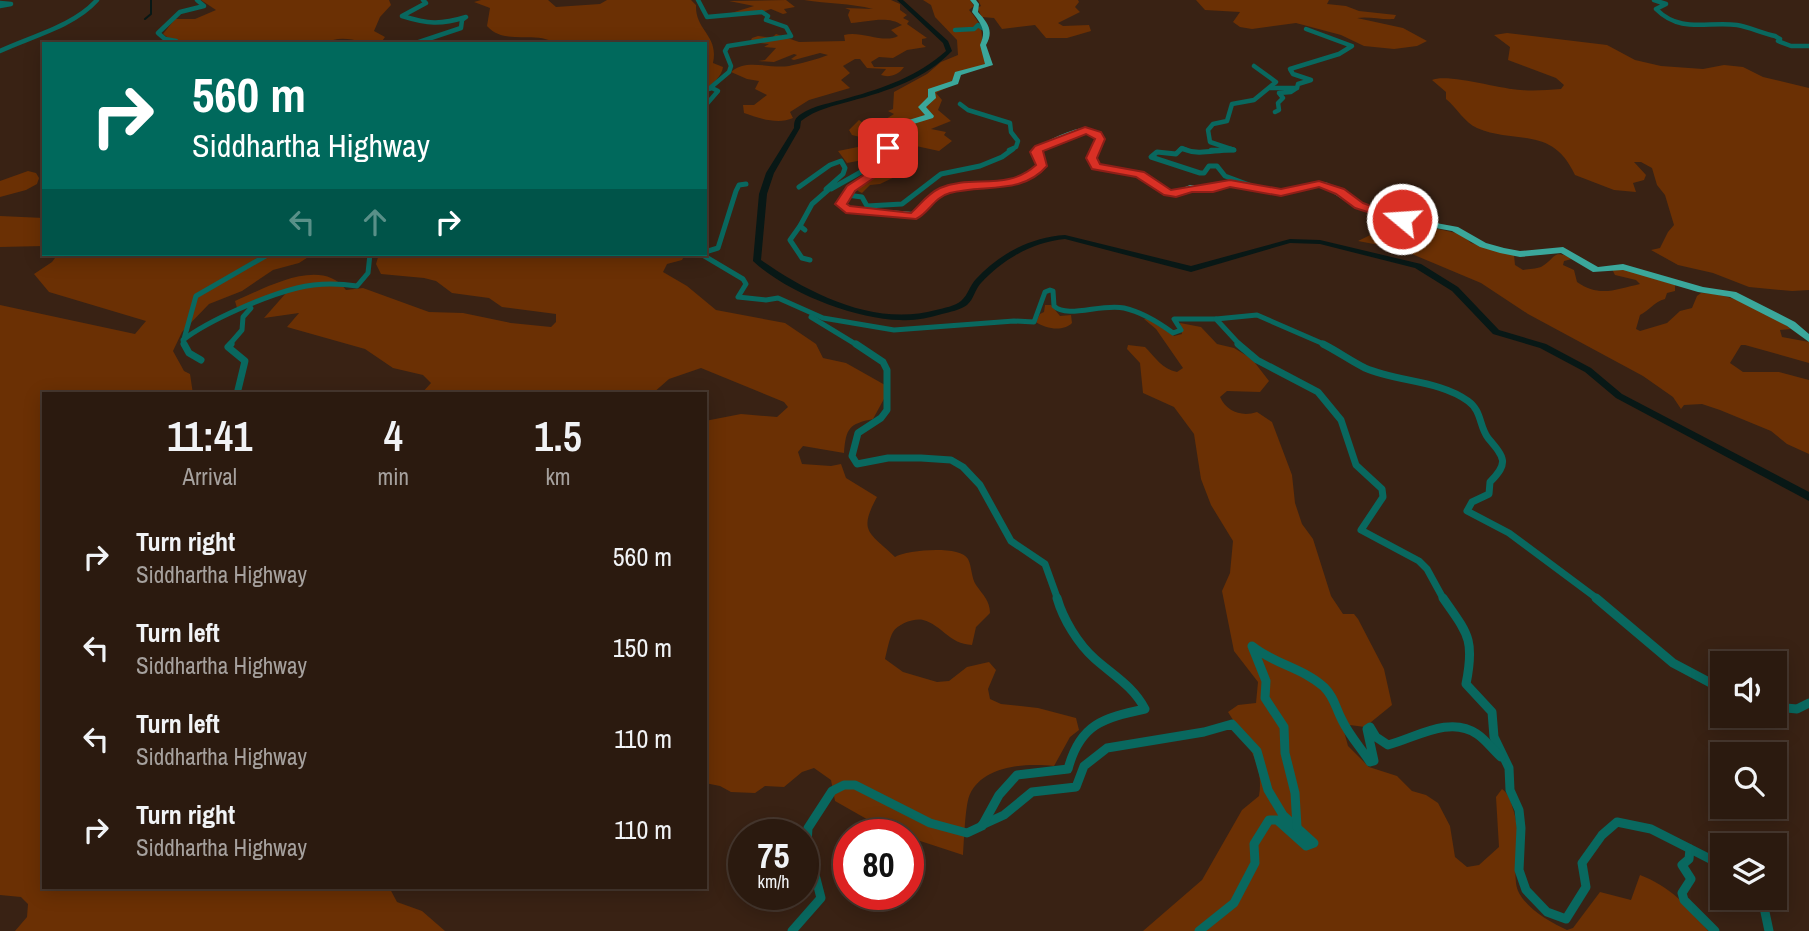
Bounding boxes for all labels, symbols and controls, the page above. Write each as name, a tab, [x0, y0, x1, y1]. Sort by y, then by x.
text: 560 m	[192, 61, 306, 127]
icon: right	[77, 70, 168, 161]
pin	[858, 118, 918, 178]
text: Siddhartha Highway	[192, 124, 430, 167]
icon: arrive	[869, 129, 907, 167]
position arrow	[1365, 182, 1439, 256]
icon: left	[283, 203, 321, 241]
icon: ahead	[356, 203, 394, 241]
icon: right	[429, 203, 467, 241]
text: 11:41	[167, 408, 252, 464]
text: 4	[384, 408, 403, 464]
text: 1.5	[534, 408, 582, 464]
text: Arrival	[183, 461, 237, 492]
text: min	[378, 461, 409, 492]
text: km	[545, 461, 571, 492]
text: Turn right	[136, 524, 235, 559]
icon: right	[77, 538, 115, 576]
text: 560 m	[613, 539, 672, 574]
text: Siddhartha Highway	[136, 559, 307, 590]
text: Turn left	[136, 615, 220, 650]
icon: left	[77, 629, 115, 667]
text: 150 m	[613, 630, 672, 665]
text: Siddhartha Highway	[136, 650, 307, 681]
map controls	[1710, 651, 1787, 910]
button: sound	[1710, 651, 1787, 728]
text: Turn left	[136, 706, 220, 741]
icon: left	[77, 720, 115, 758]
text: 110 m	[614, 721, 672, 756]
text: Siddhartha Highway	[136, 741, 307, 772]
button: search	[1710, 742, 1787, 819]
text: Turn right	[136, 797, 235, 832]
icon: right	[77, 811, 115, 849]
text: 110 m	[614, 812, 672, 847]
speed limit sign: 80	[833, 819, 924, 910]
text: Siddhartha Highway	[136, 832, 307, 863]
text: 75	[758, 832, 789, 879]
button: layers	[1710, 833, 1787, 910]
text: km/h	[758, 869, 790, 894]

